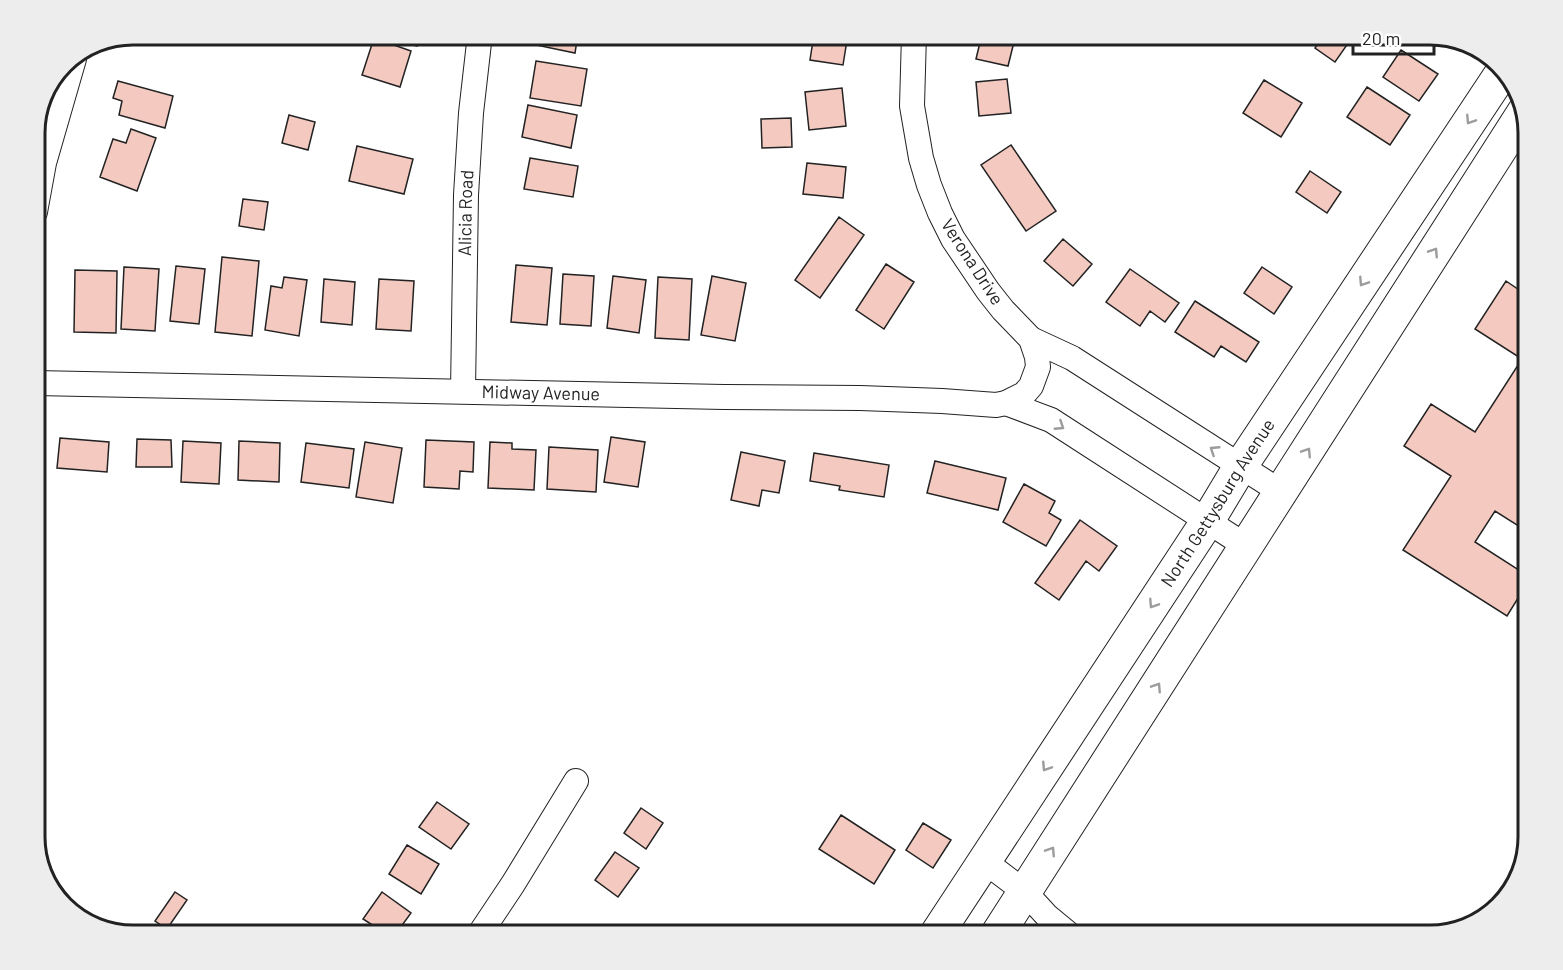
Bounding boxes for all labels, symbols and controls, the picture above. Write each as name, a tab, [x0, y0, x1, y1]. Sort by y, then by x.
scale bar	[1353, 18, 1434, 56]
text: 20 m	[1362, 27, 1400, 49]
one-way arrow	[1466, 114, 1478, 124]
street label: Alicia Road	[453, 169, 478, 256]
street label: Verona Drive	[937, 214, 1009, 309]
one-way arrow	[1427, 248, 1439, 258]
one-way arrow	[1359, 276, 1370, 287]
street label: Midway Avenue	[482, 380, 600, 404]
street label: North Gettysburg Avenue	[1156, 414, 1279, 591]
one-way arrow	[1054, 418, 1064, 430]
one-way arrow	[1209, 446, 1220, 457]
one-way arrow	[1299, 448, 1311, 458]
one-way arrow	[1149, 597, 1160, 608]
one-way arrow	[1149, 683, 1161, 693]
one-way arrow	[1042, 760, 1053, 771]
one-way arrow	[1044, 847, 1056, 857]

